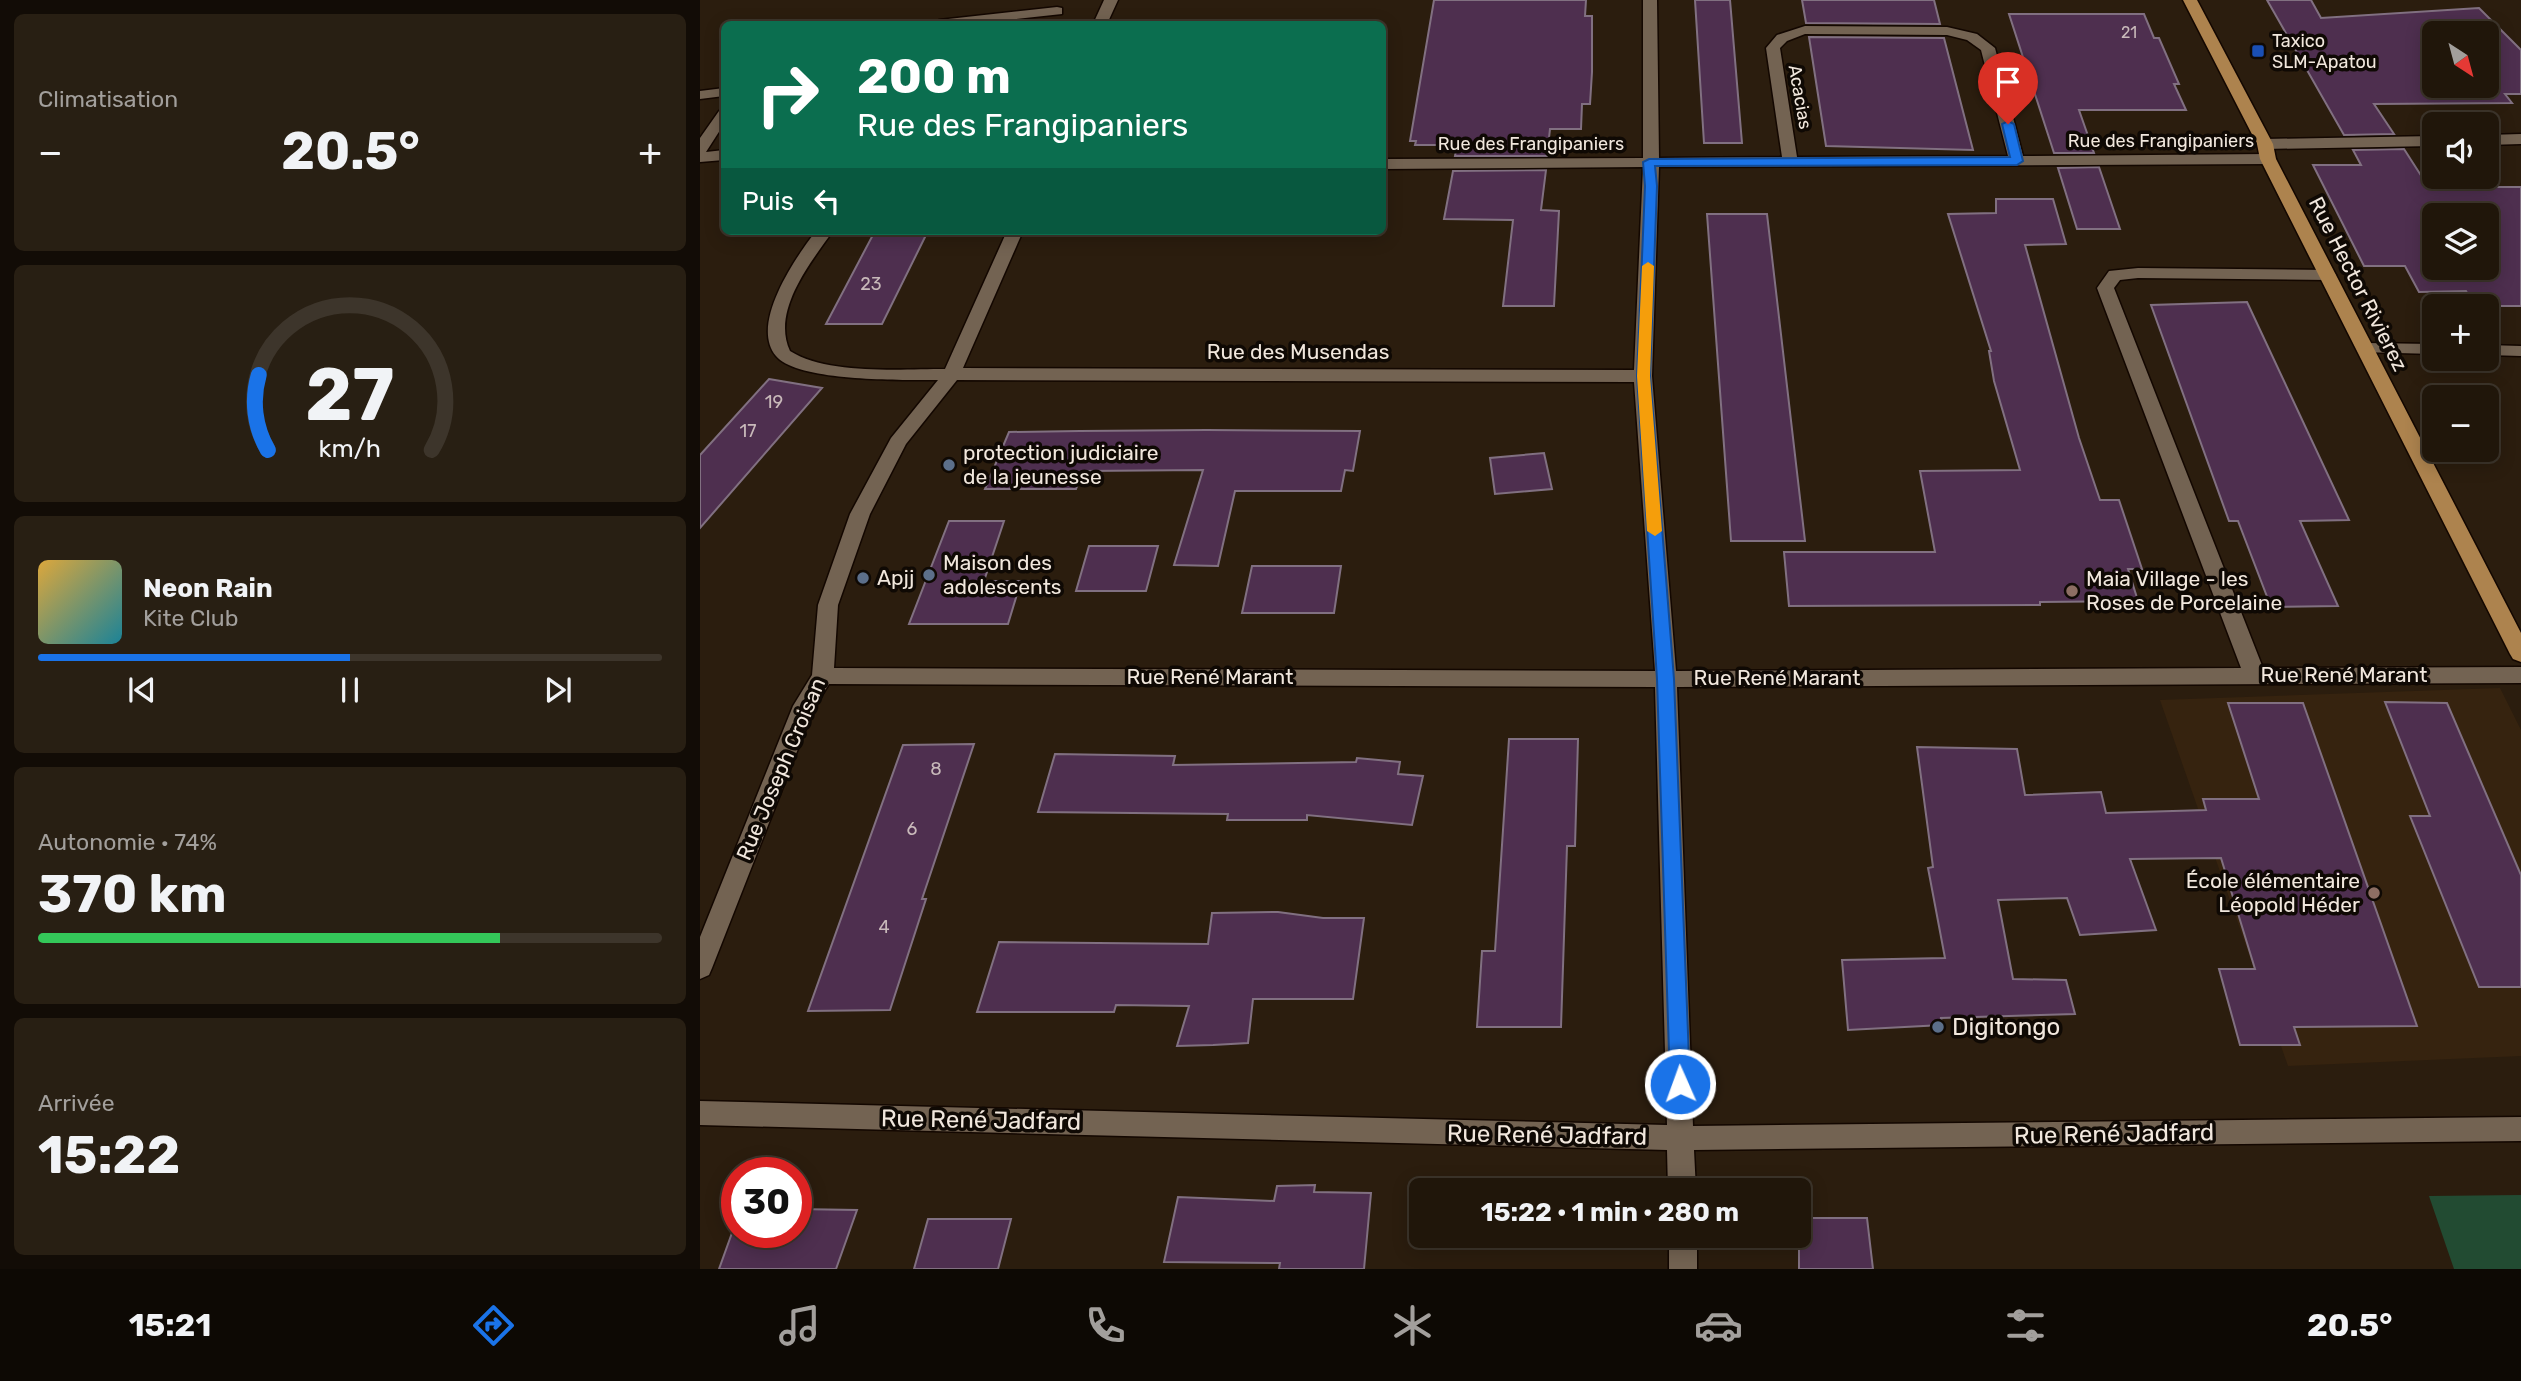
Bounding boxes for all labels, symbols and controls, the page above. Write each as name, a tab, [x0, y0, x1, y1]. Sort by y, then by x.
north arrow	[2422, 21, 2499, 98]
map controls	[2422, 21, 2499, 462]
house number: 21	[2121, 23, 2137, 42]
place label: Taxico SLM-Apatou	[2272, 30, 2377, 73]
marker: Taxico SLM-Apatou	[2250, 43, 2266, 59]
text: 200 m	[857, 47, 1011, 105]
icon: right	[742, 49, 833, 140]
pin	[1978, 52, 2038, 124]
street label: Acacias	[1784, 63, 1816, 131]
icon: arrive	[1989, 63, 2027, 101]
text: Climatisation	[38, 85, 178, 113]
text: Rue des Frangipaniers	[857, 106, 1188, 144]
button: sound	[2422, 112, 2499, 189]
text: 20.5°	[281, 120, 420, 182]
text: −	[38, 129, 63, 175]
text: +	[638, 129, 662, 175]
street label: Rue des Frangipaniers	[2068, 130, 2254, 152]
street label: Rue des Frangipaniers	[1438, 133, 1624, 155]
icon: left	[808, 182, 846, 220]
text: Puis	[742, 186, 794, 217]
street label: Rue Hector Rivierez	[2304, 193, 2413, 375]
button: layers	[2422, 203, 2499, 280]
house number: 23	[860, 273, 882, 295]
button: +	[2422, 294, 2499, 371]
street label: Rue des Musendas	[1207, 339, 1389, 364]
text: 27	[305, 352, 395, 438]
button: −	[2422, 385, 2499, 462]
house number: 19	[765, 391, 783, 413]
house number: 17	[740, 420, 756, 442]
text: km/h	[319, 433, 381, 462]
place label: protection judiciaire de la jeunesse	[963, 440, 1158, 489]
marker: protection judiciaire de la jeunesse	[941, 457, 957, 473]
place label: Maison des adolescents	[943, 550, 1062, 599]
place label: Apjj	[877, 565, 914, 590]
place label: Maia Village - les Roses de Porcelaine	[2086, 566, 2282, 615]
marker: Maison des adolescents	[921, 567, 937, 583]
marker: Apjj	[855, 570, 871, 586]
text: Neon Rain	[143, 573, 273, 604]
marker: Maia Village - les Roses de Porcelaine	[2064, 583, 2080, 599]
text: Kite Club	[143, 604, 238, 632]
street label: Rue René Marant	[2261, 662, 2427, 687]
street label: Rue René Marant	[1127, 664, 1293, 689]
street label: Rue René Marant	[1694, 665, 1860, 690]
icon: previous	[123, 671, 161, 709]
icon: pause	[331, 671, 369, 709]
icon: next	[539, 671, 577, 709]
street label: Rue Joseph Croisan	[731, 674, 830, 864]
house number: 8	[930, 758, 942, 780]
house number: 6	[907, 818, 918, 840]
text: Autonomie · 74%	[38, 828, 217, 856]
text: 370 km	[38, 863, 227, 925]
place label: École élémentaire Léopold Héder	[2186, 868, 2360, 917]
marker: École élémentaire Léopold Héder	[2366, 885, 2382, 901]
house number: 4	[878, 916, 890, 938]
place label: Digitongo	[1952, 1013, 2060, 1041]
marker: Digitongo	[1930, 1019, 1946, 1035]
position arrow	[1643, 1047, 1717, 1121]
text: Arrivée	[38, 1089, 115, 1117]
street label: Rue René Jadfard	[881, 1104, 1081, 1136]
street label: Rue René Jadfard	[2014, 1118, 2214, 1150]
street label: Rue René Jadfard	[1447, 1119, 1647, 1151]
text: 15:22	[38, 1124, 180, 1186]
speed limit sign: 30	[721, 1157, 812, 1248]
text: 15:22 · 1 min · 280 m	[1481, 1197, 1739, 1228]
icon: directions	[469, 1301, 518, 1350]
icon: music	[775, 1301, 824, 1350]
icon: phone	[1081, 1301, 1130, 1350]
icon: climate	[1388, 1301, 1437, 1350]
icon: car	[1694, 1301, 1743, 1350]
icon: filters	[2001, 1301, 2050, 1350]
text: 15:21	[129, 1306, 211, 1344]
text: 20.5°	[2307, 1306, 2392, 1344]

